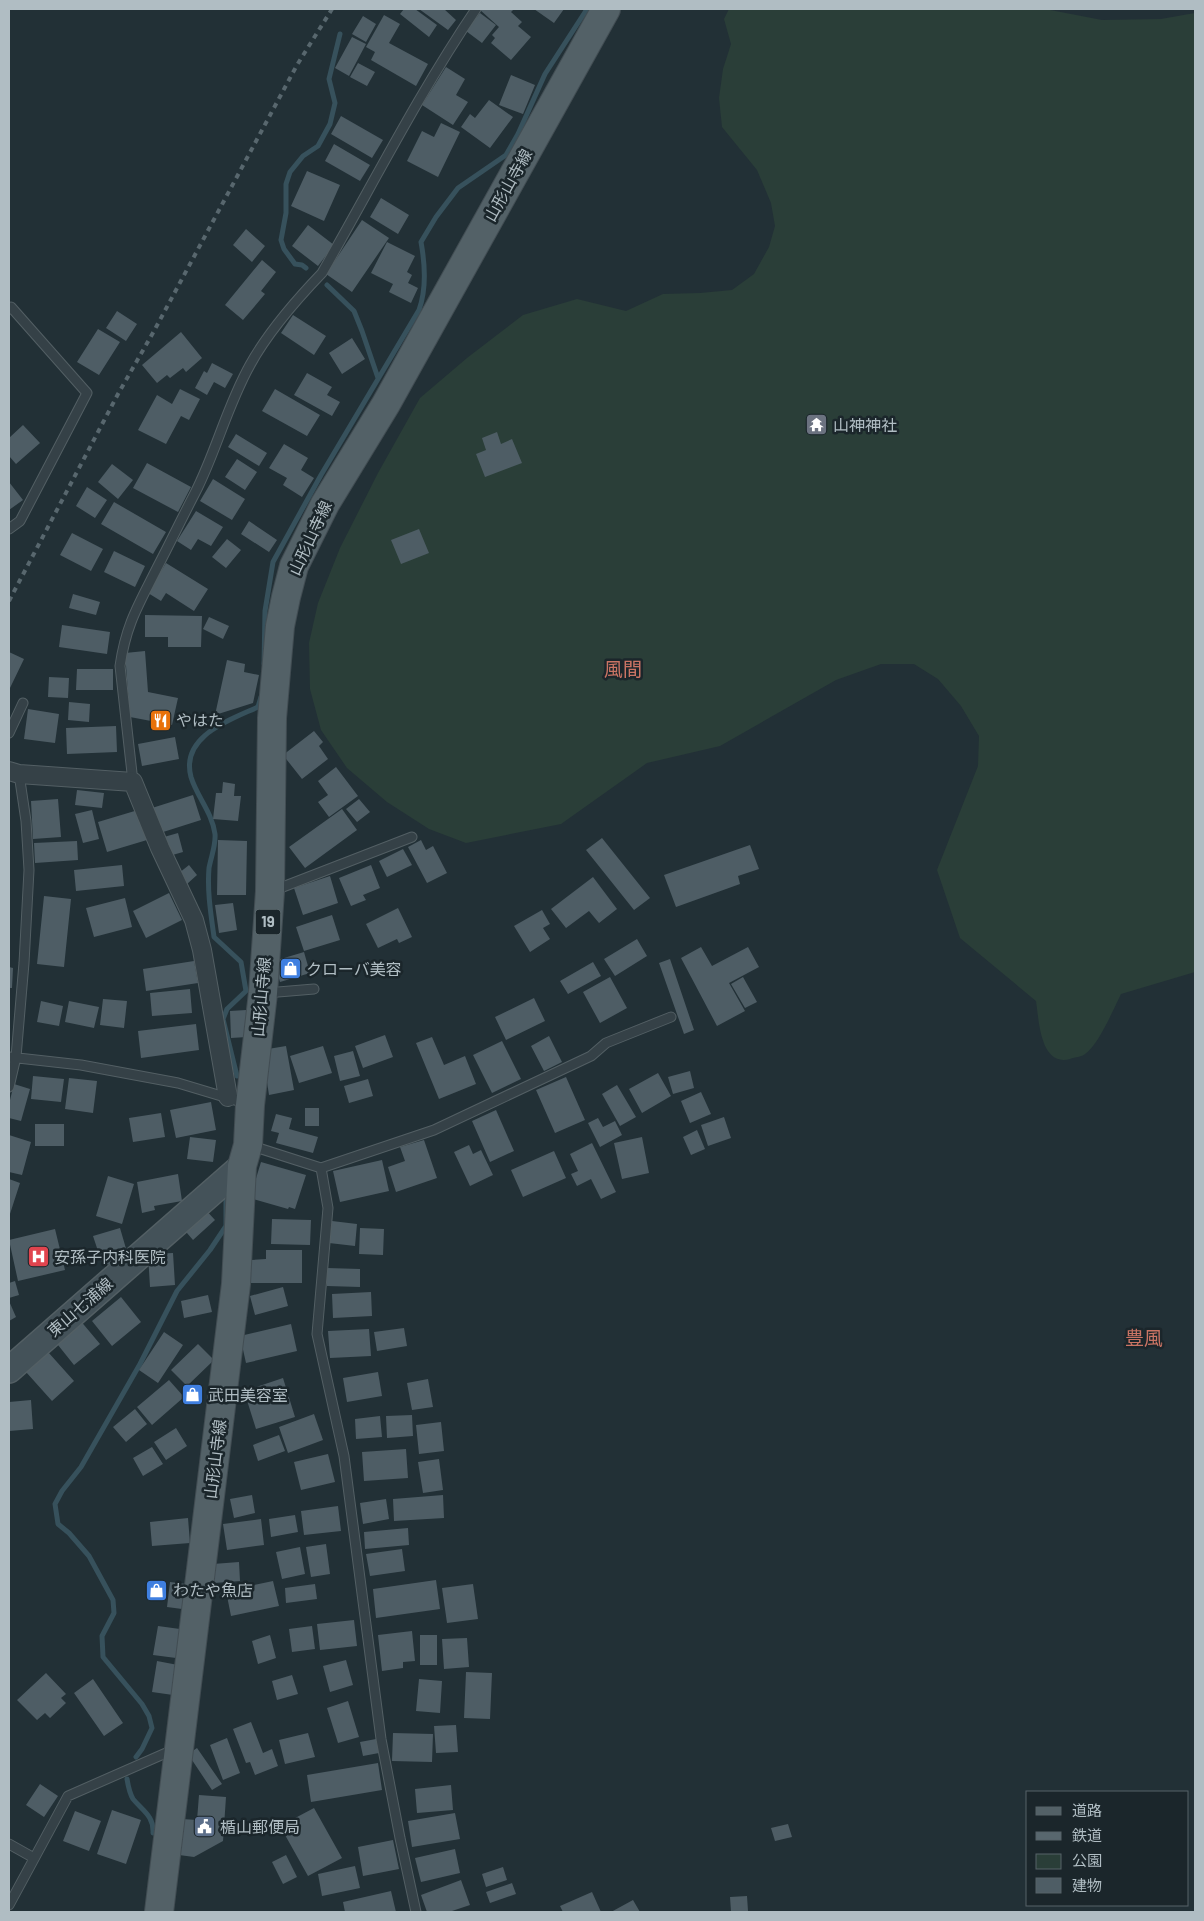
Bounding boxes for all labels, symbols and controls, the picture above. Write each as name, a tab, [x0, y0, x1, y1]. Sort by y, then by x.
street label: 山形山寺線	[480, 145, 535, 224]
temple icon: 山神神社	[805, 413, 829, 437]
place label: 山神神社	[833, 415, 897, 434]
street label: 山形山寺線	[284, 498, 335, 578]
district label: 風間	[604, 657, 642, 680]
restaurant icon: やはた	[148, 708, 172, 732]
place label: やはた	[176, 710, 224, 729]
road number: 19	[256, 910, 280, 934]
street label: 山形山寺線	[248, 956, 273, 1038]
shop icon: クローバ美容	[278, 957, 302, 981]
place label: クローバ美容	[306, 959, 402, 978]
hospital icon: 安孫子内科医院	[26, 1245, 50, 1269]
place label: 安孫子内科医院	[54, 1247, 166, 1266]
street label: 東山七浦線	[43, 1273, 116, 1340]
district label: 豊風	[1125, 1326, 1163, 1349]
shop icon: 武田美容室	[180, 1383, 204, 1407]
place label: 武田美容室	[208, 1385, 288, 1404]
street label: 山形山寺線	[200, 1418, 229, 1500]
shop icon: わたや魚店	[145, 1578, 169, 1602]
place label: わたや魚店	[173, 1580, 253, 1599]
legend	[1026, 1791, 1189, 1906]
text: 道路	[1072, 1801, 1102, 1819]
public building icon: 楯山郵便局	[192, 1815, 216, 1839]
place label: 楯山郵便局	[220, 1817, 300, 1836]
text: 鉄道	[1072, 1826, 1102, 1844]
text: 公園	[1072, 1851, 1102, 1869]
text: 建物	[1072, 1876, 1102, 1894]

